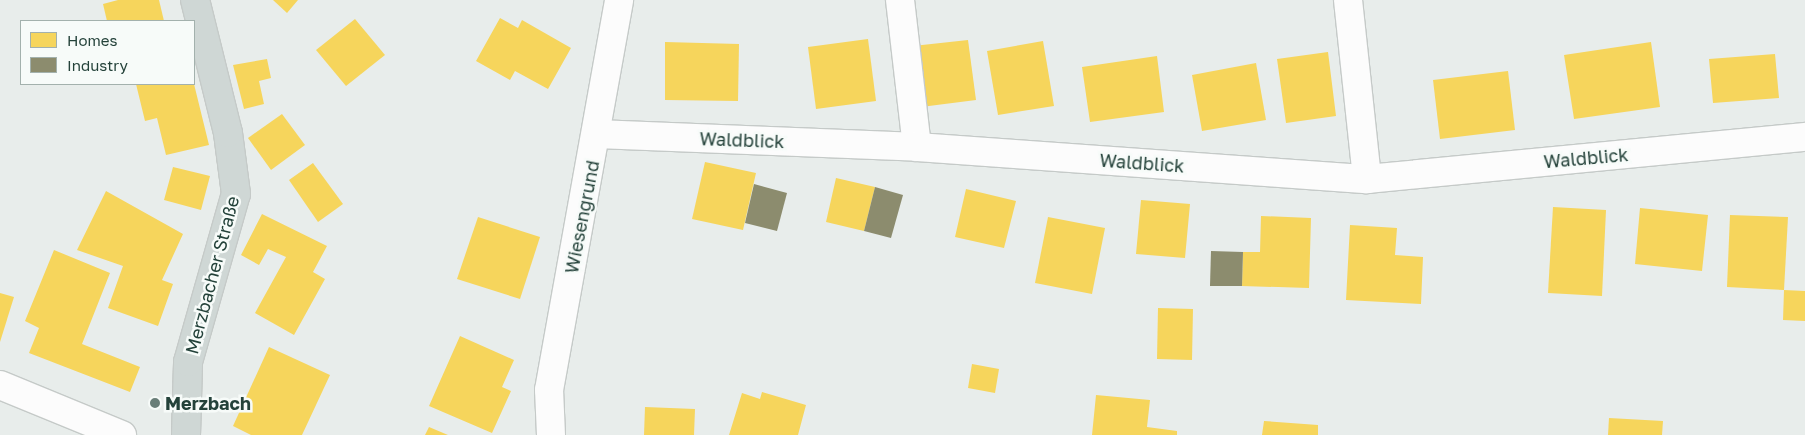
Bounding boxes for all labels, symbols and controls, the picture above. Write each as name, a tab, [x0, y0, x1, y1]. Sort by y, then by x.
legend	[20, 20, 195, 85]
text: Homes	[67, 31, 117, 49]
text: Industry	[67, 56, 128, 74]
street label: Waldblick	[699, 128, 785, 152]
street label: Waldblick	[1543, 144, 1629, 172]
street label: Waldblick	[1099, 149, 1185, 177]
street label: Wiesengrund	[560, 159, 604, 275]
street label: Merzbacher Straße	[181, 194, 243, 356]
place label: Merzbach	[165, 392, 251, 414]
marker: Merzbach	[149, 397, 161, 409]

